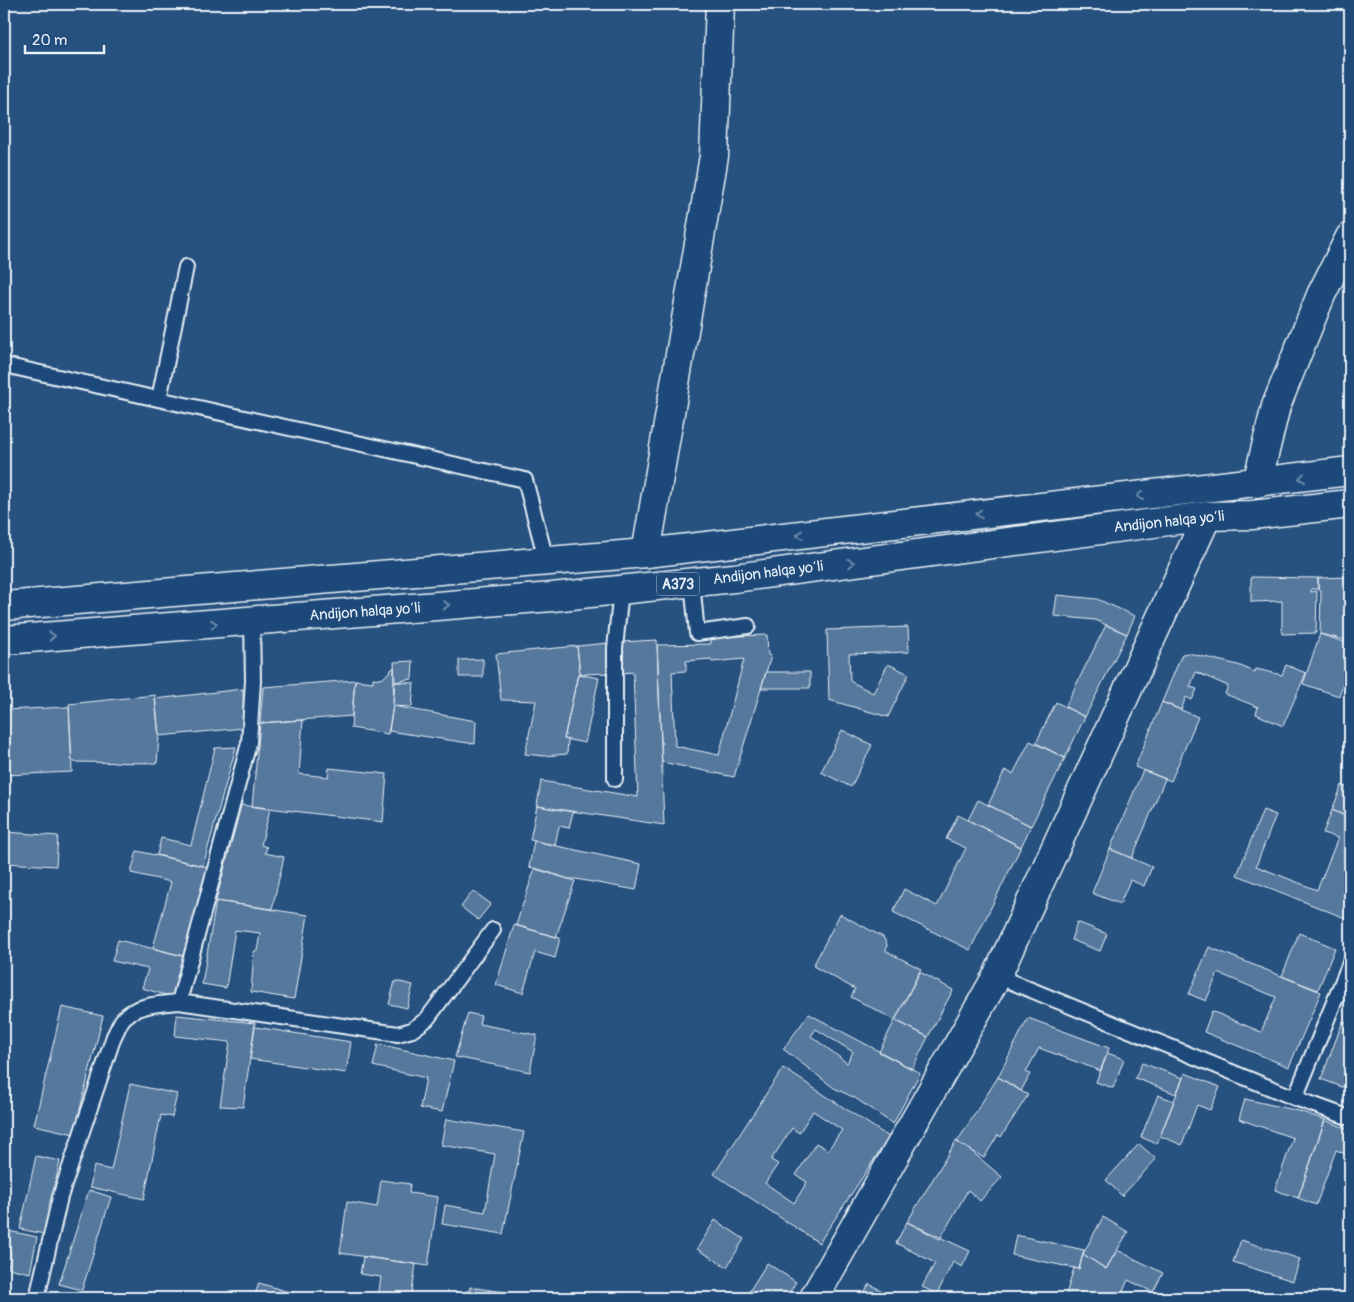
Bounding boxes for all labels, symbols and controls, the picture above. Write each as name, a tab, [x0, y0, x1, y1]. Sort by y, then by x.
scale bar	[25, 22, 104, 54]
text: 20 m	[32, 31, 67, 50]
one-way arrow	[1298, 472, 1306, 483]
one-way arrow	[1136, 490, 1144, 501]
street label: Andijon halqa yo‘li	[1113, 507, 1226, 537]
one-way arrow	[975, 508, 983, 519]
one-way arrow	[796, 529, 804, 540]
street label: Andijon halqa yo‘li	[712, 557, 825, 589]
one-way arrow	[848, 558, 856, 569]
road number: A373	[657, 572, 699, 596]
street label: Andijon halqa yo‘li	[309, 599, 421, 625]
one-way arrow	[442, 600, 450, 611]
one-way arrow	[211, 618, 219, 629]
one-way arrow	[49, 631, 57, 642]

